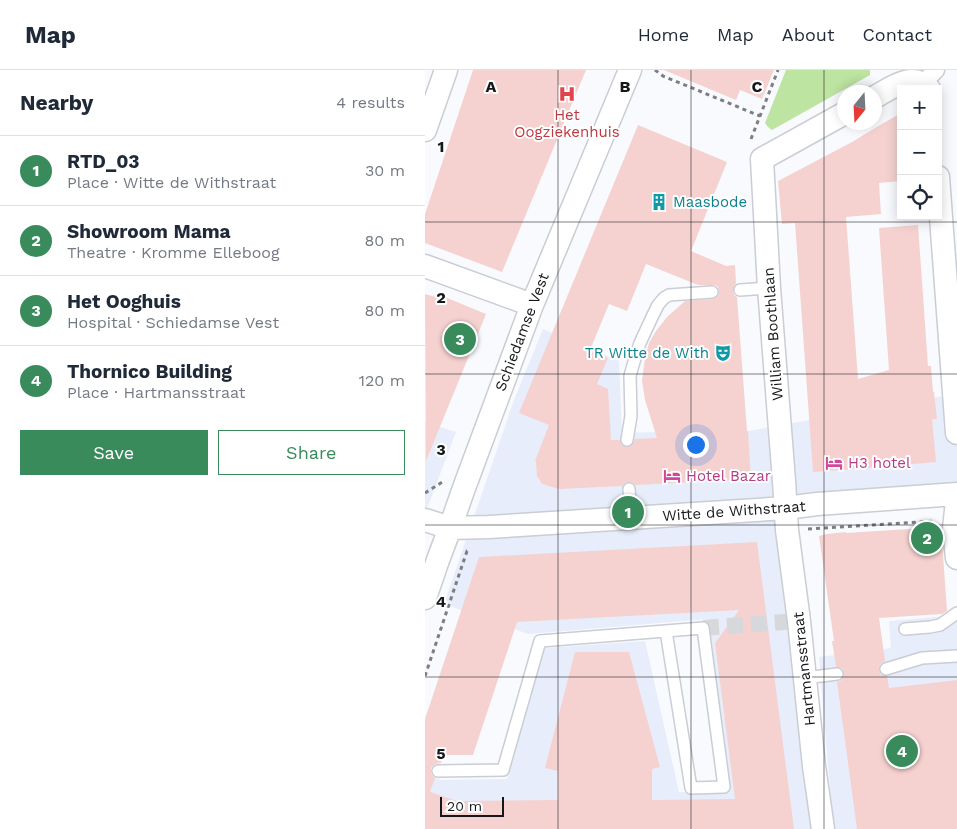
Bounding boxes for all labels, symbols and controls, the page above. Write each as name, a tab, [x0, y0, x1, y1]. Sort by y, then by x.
text: Map	[25, 21, 76, 49]
text: Home	[638, 24, 689, 45]
text: Map	[717, 24, 754, 45]
text: About	[782, 24, 834, 45]
text: Contact	[862, 24, 932, 45]
text: A	[486, 77, 497, 96]
text: B	[620, 77, 631, 96]
text: C	[752, 77, 763, 96]
hospital icon: Het Oogziekenhuis	[557, 84, 577, 104]
north arrow	[837, 85, 882, 130]
map controls	[897, 85, 942, 220]
button: +	[897, 85, 942, 130]
text: Nearby	[20, 90, 93, 115]
text: 4 results	[336, 93, 405, 112]
place label: Het Oogziekenhuis	[514, 106, 620, 141]
button: −	[897, 130, 942, 175]
text: 1	[438, 137, 444, 156]
text: RTD_03	[67, 150, 140, 173]
text: 1	[33, 161, 39, 180]
text: 30 m	[365, 161, 405, 180]
text: Place · Witte de Withstraat	[67, 173, 276, 192]
button: locate	[897, 175, 942, 220]
building icon: Maasbode	[649, 192, 669, 212]
place label: Maasbode	[673, 193, 747, 211]
text: Showroom Mama	[67, 220, 231, 243]
text: 2	[31, 231, 41, 250]
text: 80 m	[364, 231, 405, 250]
text: Theatre · Kromme Elleboog	[67, 243, 279, 262]
street label: William Boothlaan	[759, 267, 787, 401]
street label: Schiedamse Vest	[491, 270, 553, 394]
text: 2	[436, 288, 446, 307]
text: Het Ooghuis	[67, 290, 181, 313]
text: 3	[31, 301, 41, 320]
text: 80 m	[364, 301, 405, 320]
text: Hospital · Schiedamse Vest	[67, 313, 279, 332]
pin: 3	[444, 320, 476, 358]
theatre icon: TR Witte de With	[713, 343, 733, 363]
place label: TR Witte de With	[585, 344, 709, 362]
text: Thornico Building	[67, 360, 232, 383]
text: 4	[31, 371, 41, 390]
text: 120 m	[359, 371, 405, 390]
text: Place · Hartmansstraat	[67, 383, 245, 402]
button: Save	[20, 430, 208, 475]
button: Share	[218, 430, 405, 475]
your location	[683, 432, 709, 458]
text: 3	[436, 440, 446, 459]
hotel icon: H3 hotel	[824, 453, 844, 473]
place label: H3 hotel	[848, 454, 911, 472]
hotel icon: Hotel Bazar	[662, 466, 682, 486]
place label: Hotel Bazar	[686, 467, 771, 485]
pin: 1	[612, 493, 644, 531]
street label: Witte de Withstraat	[662, 497, 807, 525]
pin: 2	[911, 519, 943, 557]
text: 4	[436, 592, 446, 611]
street label: Hartmansstraat	[789, 610, 819, 727]
pin: 4	[886, 732, 918, 770]
text: 5	[436, 744, 446, 763]
scale bar	[440, 794, 504, 817]
text: 20 m	[447, 798, 482, 814]

